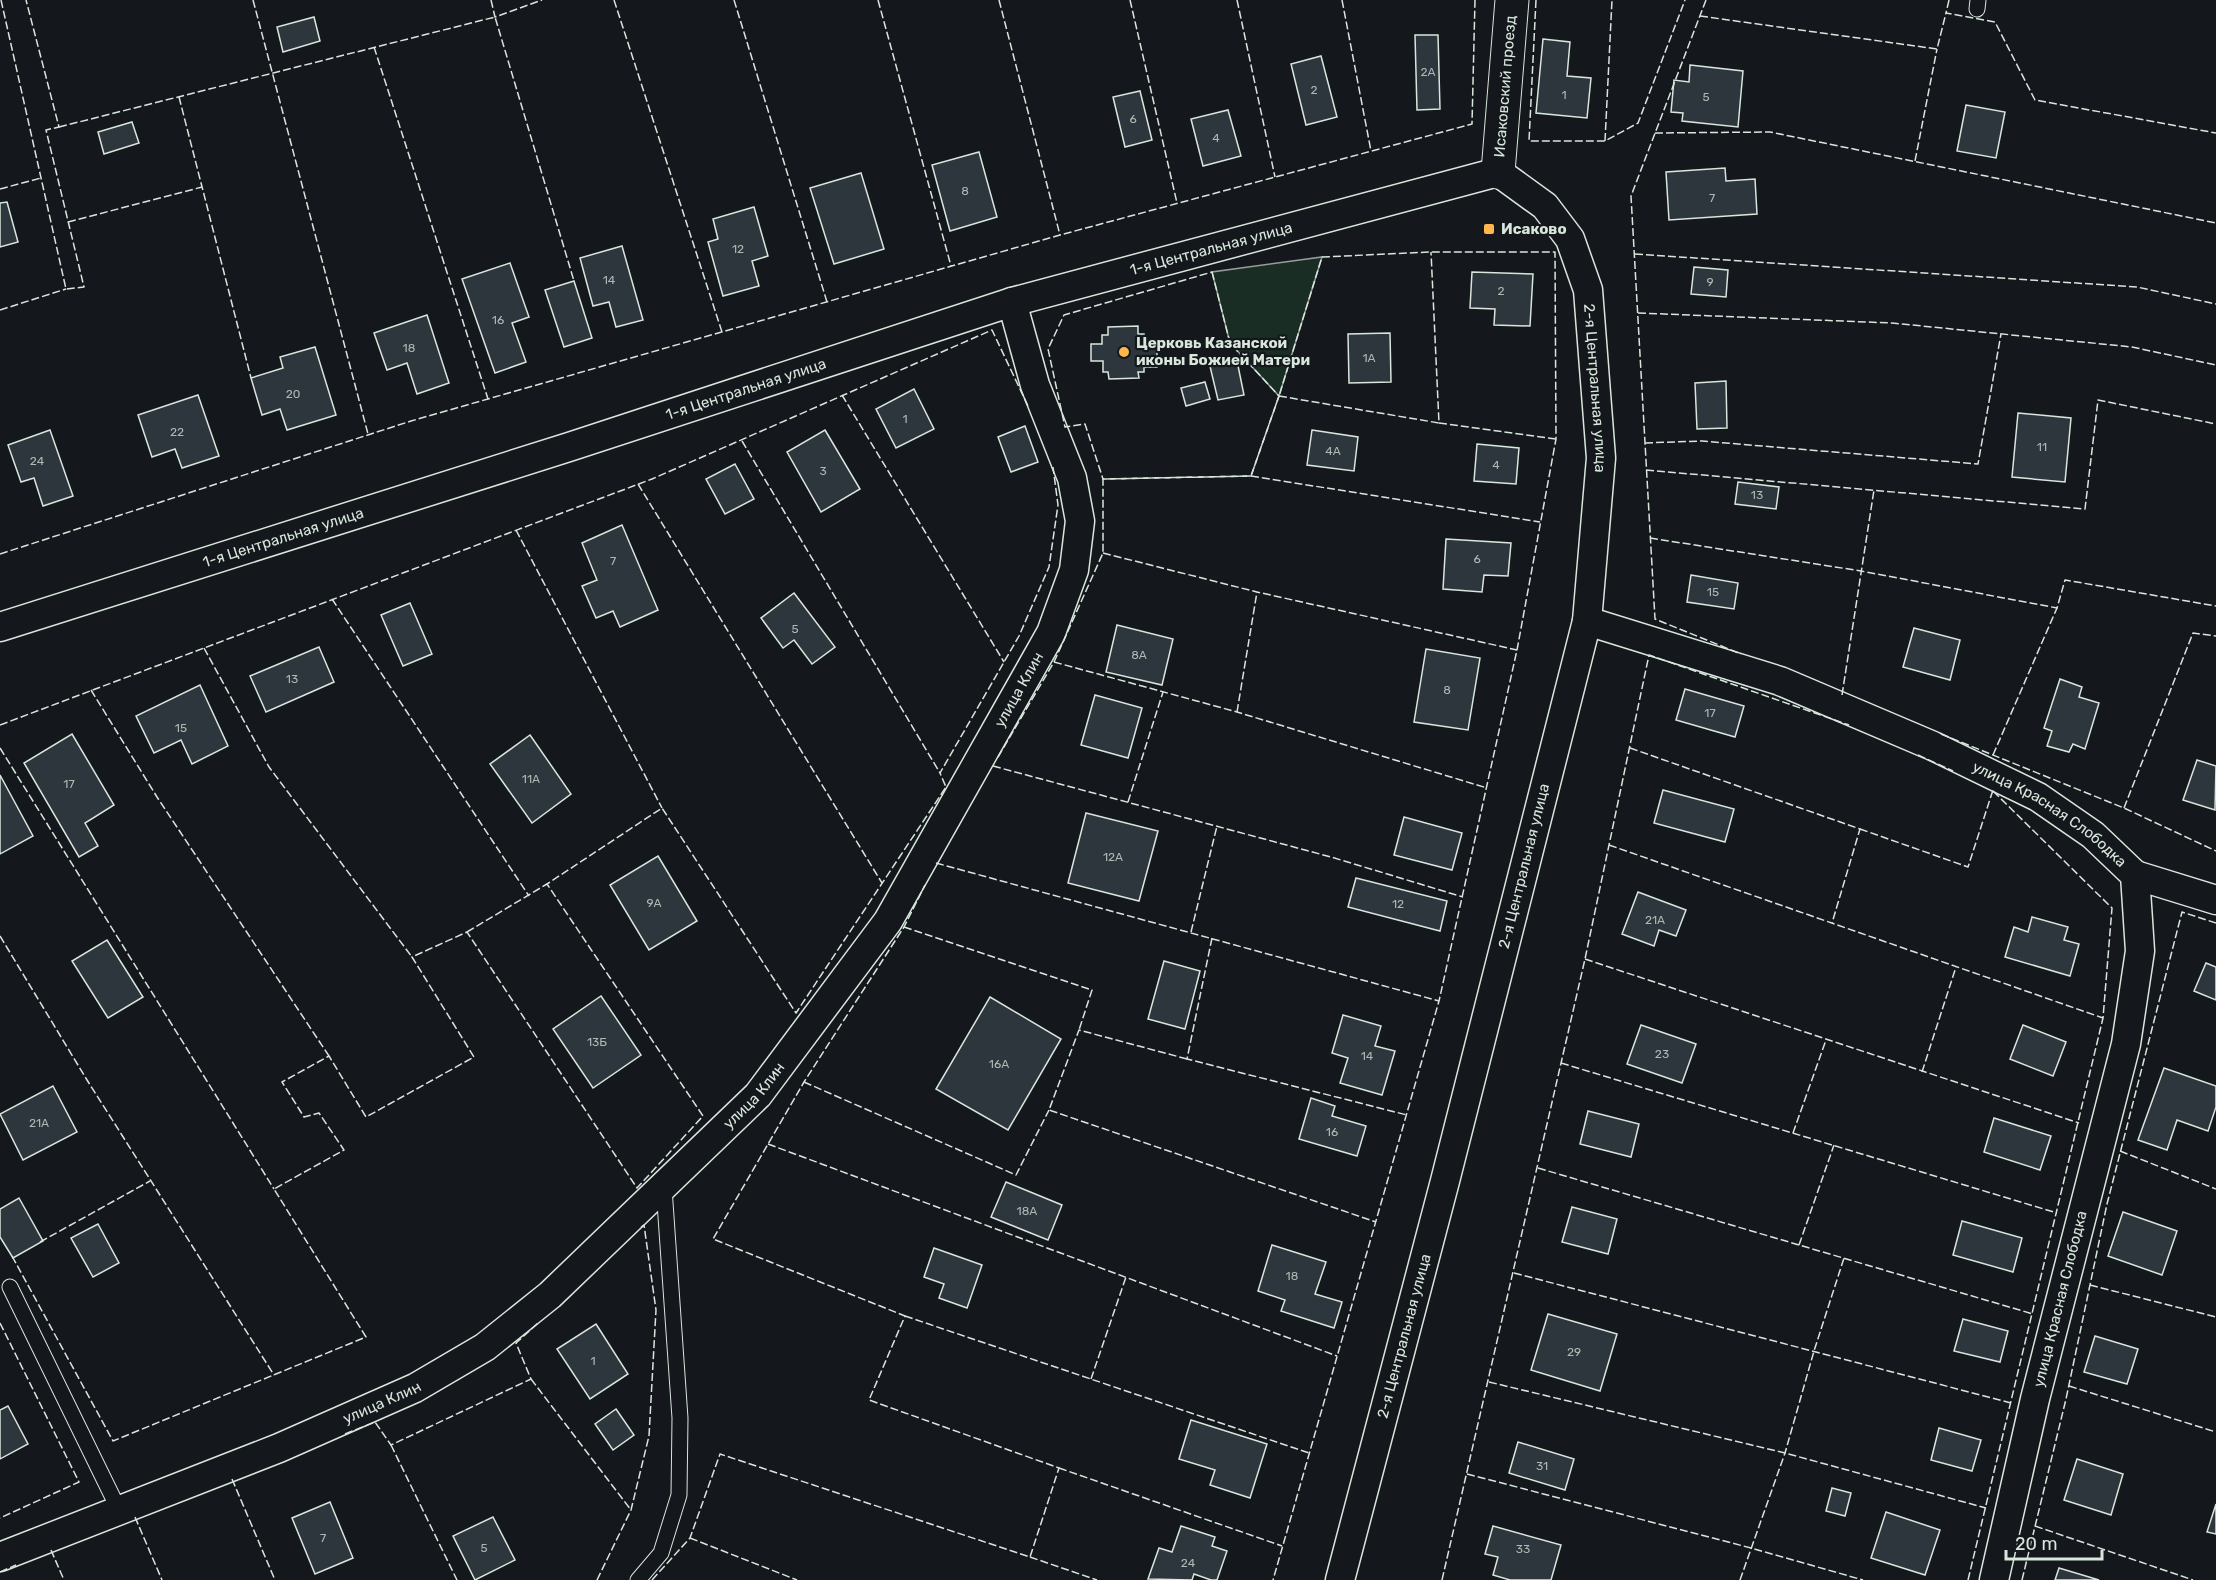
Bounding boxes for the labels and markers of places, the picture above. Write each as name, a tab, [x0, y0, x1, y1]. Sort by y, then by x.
place label: Исаково	[1501, 220, 1567, 238]
marker: Исаково	[1482, 222, 1496, 236]
place label: Церковь Казанской иконы Божией Матери	[1136, 334, 1310, 369]
marker: Церковь Казанской иконы Божией Матери	[1117, 345, 1131, 359]

